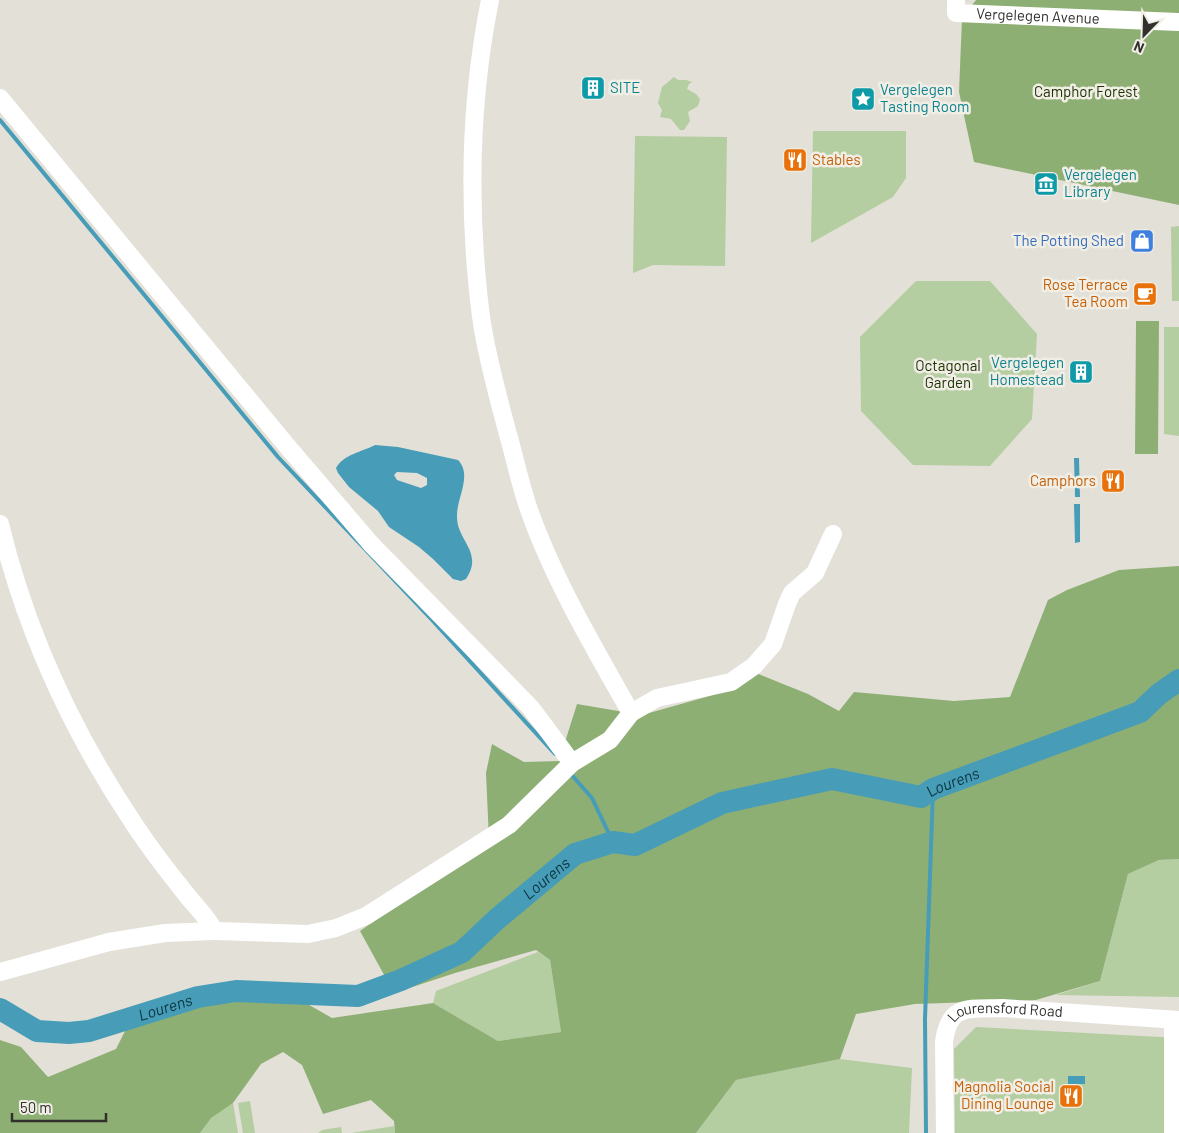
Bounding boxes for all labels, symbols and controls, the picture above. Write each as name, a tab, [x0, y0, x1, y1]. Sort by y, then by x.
street label: Vergelegen Avenue	[976, 4, 1100, 27]
north arrow	[1119, 10, 1169, 60]
text: N	[1131, 38, 1146, 57]
building icon: SITE	[580, 75, 606, 101]
place label: SITE	[610, 78, 640, 96]
place label: Vergelegen Tasting Room	[880, 80, 969, 115]
park label: Camphor Forest	[1034, 82, 1138, 100]
place icon: Vergelegen Tasting Room	[850, 86, 876, 112]
restaurant icon: Stables	[782, 147, 808, 173]
place label: Stables	[812, 150, 861, 168]
place label: Vergelegen Library	[1064, 165, 1137, 200]
museum icon: Vergelegen Library	[1033, 171, 1059, 197]
shop icon: The Potting Shed	[1129, 228, 1155, 254]
place label: The Potting Shed	[1013, 231, 1124, 249]
place label: Rose Terrace Tea Room	[1043, 275, 1128, 310]
cafe icon: Rose Terrace Tea Room	[1132, 281, 1158, 307]
place label: Vergelegen Homestead	[990, 353, 1064, 388]
park label: Octagonal Garden	[915, 356, 981, 391]
building icon: Vergelegen Homestead	[1068, 359, 1094, 385]
restaurant icon: Camphors	[1100, 468, 1126, 494]
place label: Camphors	[1030, 471, 1096, 489]
water label: Lourens	[922, 763, 982, 800]
water label: Lourens	[518, 852, 574, 903]
water label: Lourens	[136, 989, 195, 1024]
street label: Lourensford Road	[943, 998, 1064, 1025]
place label: Magnolia Social Dining Lounge	[954, 1077, 1054, 1112]
restaurant icon: Magnolia Social Dining Lounge	[1058, 1083, 1084, 1109]
scale bar	[12, 1090, 106, 1122]
text: 50 m	[20, 1098, 52, 1116]

